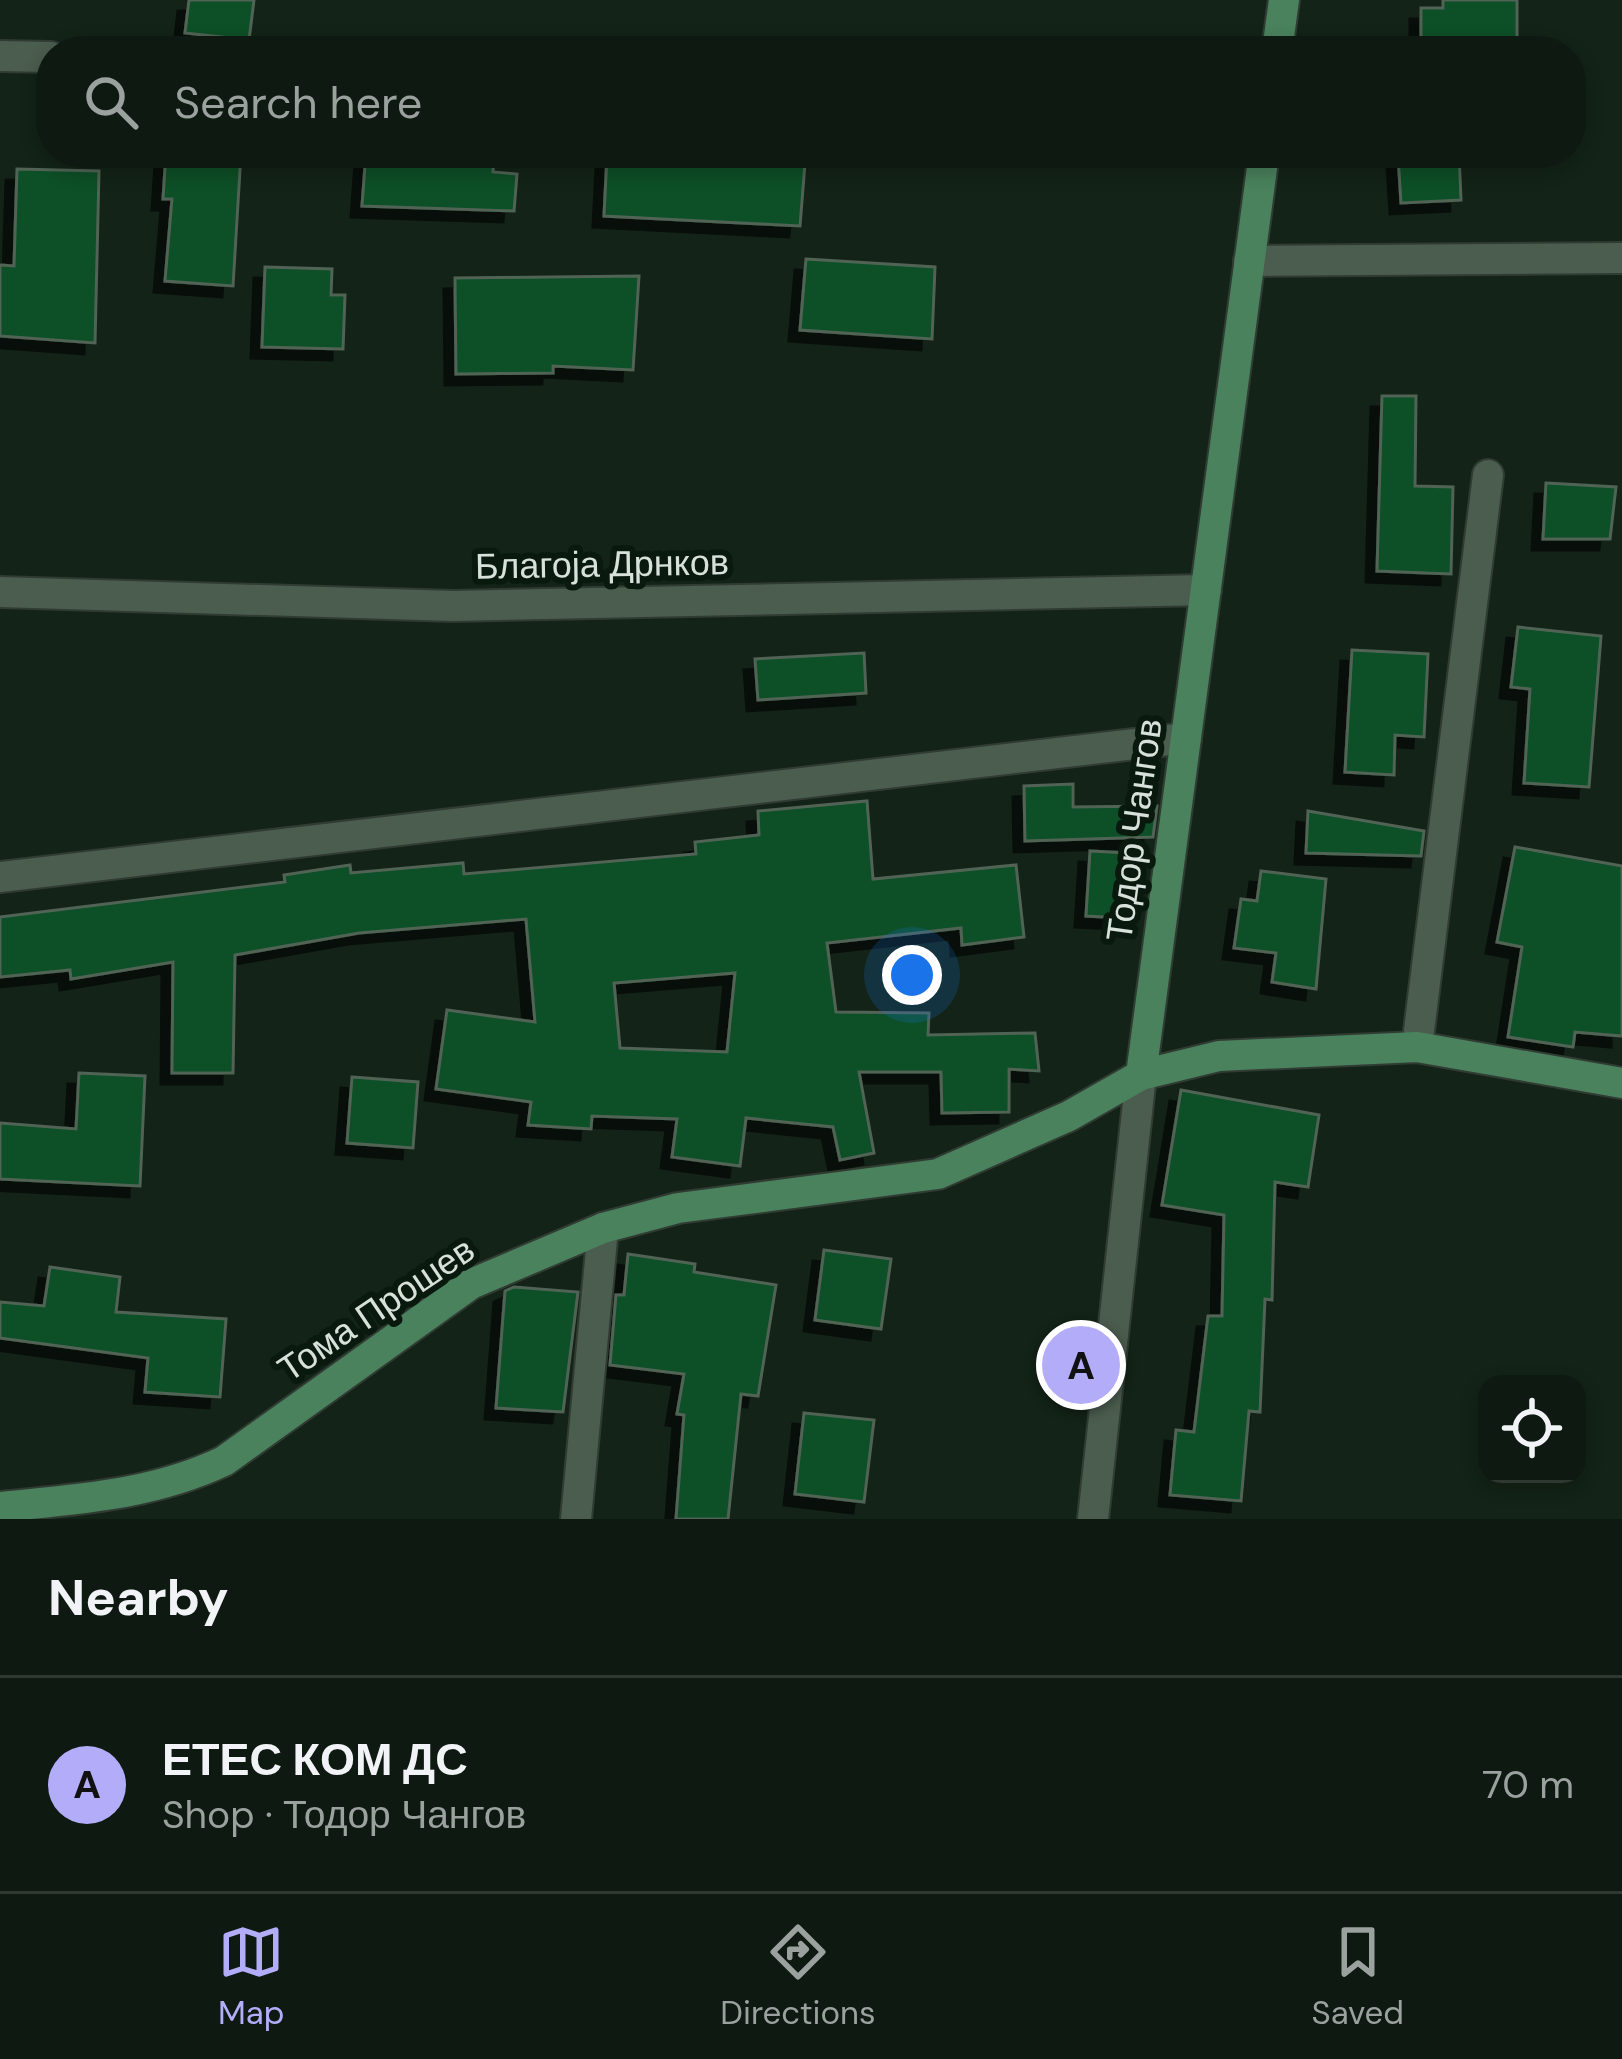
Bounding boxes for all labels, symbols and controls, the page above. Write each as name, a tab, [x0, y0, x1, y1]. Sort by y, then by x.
search box	[36, 36, 1586, 168]
icon: search	[78, 69, 144, 135]
text: Search here	[174, 73, 422, 132]
street label: Благоја Дрнков	[475, 538, 729, 590]
street label: Тодор Чангов	[1095, 716, 1173, 944]
your location	[882, 945, 942, 1005]
street label: Тома Прошев	[269, 1226, 483, 1392]
pin: A	[1042, 1320, 1120, 1410]
map controls	[1478, 1375, 1586, 1483]
button: locate	[1478, 1375, 1586, 1483]
text: Nearby	[48, 1564, 229, 1631]
text: ЕТЕС КОМ ДС	[162, 1730, 468, 1789]
text: A	[73, 1759, 101, 1810]
text: 70 m	[1482, 1759, 1574, 1810]
text: Shop · Тодор Чангов	[162, 1789, 526, 1840]
tab: Map	[218, 1919, 284, 2034]
tab: Directions	[720, 1919, 876, 2034]
tab: Saved	[1312, 1919, 1404, 2034]

